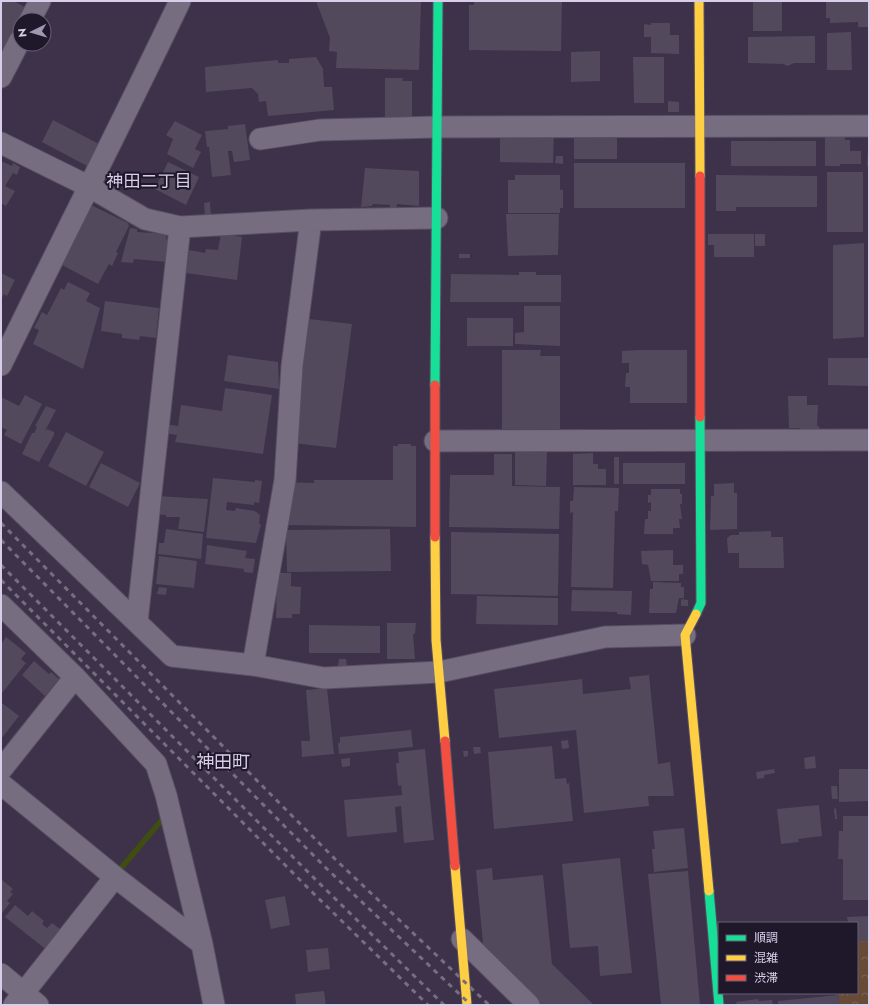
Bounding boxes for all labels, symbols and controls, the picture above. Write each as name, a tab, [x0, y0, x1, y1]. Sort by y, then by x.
north arrow	[12, 12, 52, 52]
text: N	[14, 28, 30, 38]
district label: 神田二丁目	[107, 169, 192, 193]
district label: 神田町	[196, 749, 250, 775]
legend	[718, 922, 858, 994]
text: 順調	[754, 929, 778, 947]
text: 混雑	[754, 949, 778, 967]
text: 渋滞	[754, 969, 778, 987]

